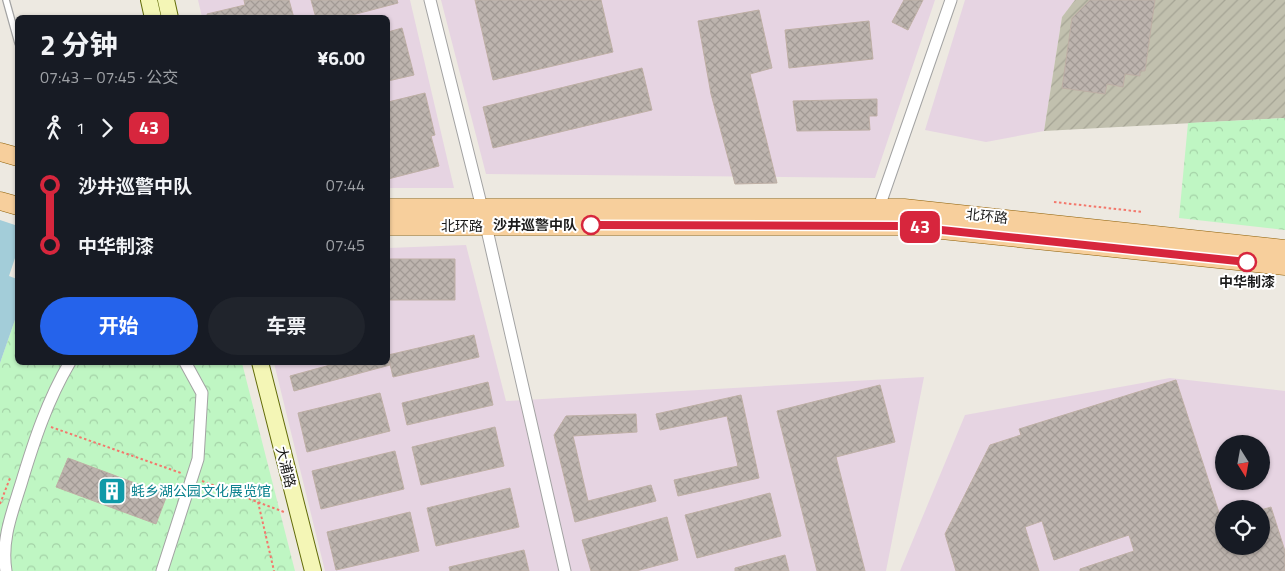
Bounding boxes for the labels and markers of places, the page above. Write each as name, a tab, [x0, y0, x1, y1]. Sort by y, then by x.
place label: 沙井巡警中队	[493, 214, 577, 235]
marker: 沙井巡警中队	[581, 215, 601, 235]
marker: 中华制漆	[1237, 252, 1257, 272]
place label: 中华制漆	[1219, 271, 1275, 292]
building icon: 蚝乡湖公园文化展览馆	[97, 476, 127, 506]
place label: 蚝乡湖公园文化展览馆	[131, 480, 271, 501]

